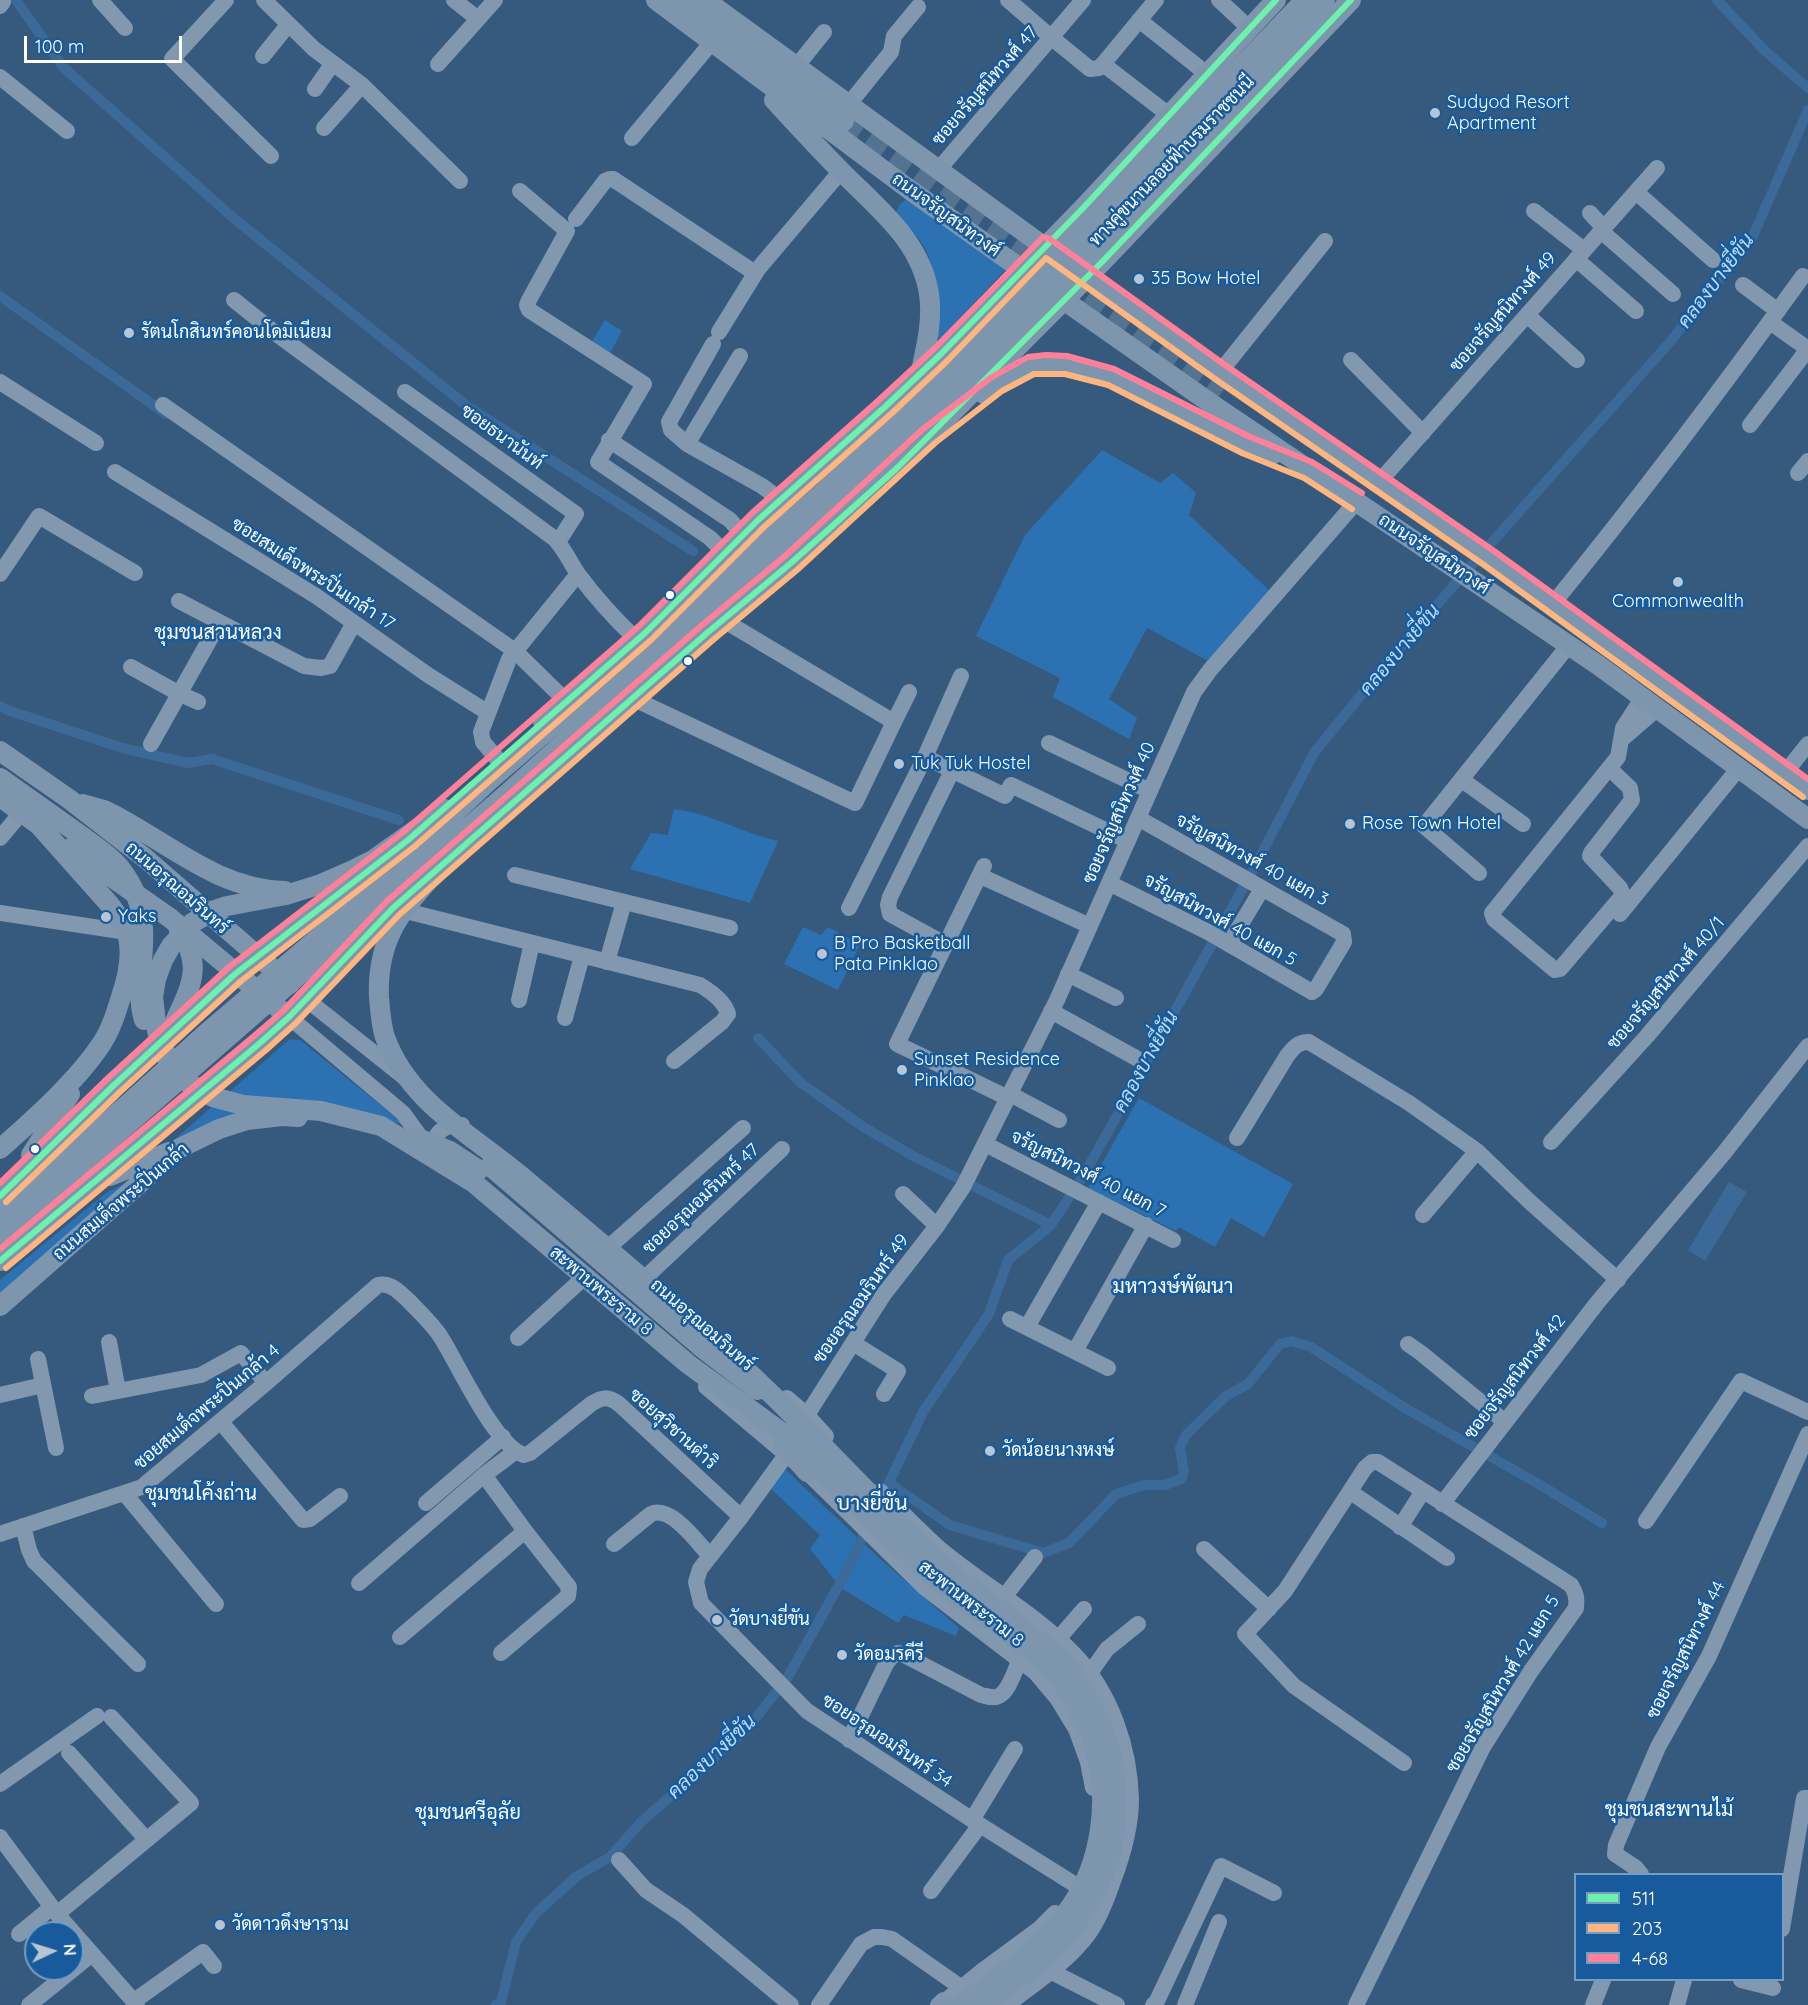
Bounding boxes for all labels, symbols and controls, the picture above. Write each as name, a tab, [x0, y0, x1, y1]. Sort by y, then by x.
street label: ซอยจรัญสนิทวงศ์ 47	[927, 22, 1043, 150]
scale bar	[27, 24, 184, 62]
text: 100 m	[35, 35, 84, 58]
street label: ทางคู่ขนานลอยฟ้าบรมราชชนนี	[1085, 71, 1259, 251]
place label: Sudyod Resort Apartment	[1447, 92, 1570, 134]
marker: Sudyod Resort Apartment	[1428, 106, 1442, 120]
street label: ถนนจรัญสนิทวงศ์	[887, 168, 1005, 262]
water label: คลองบางยี่ขัน	[1673, 229, 1759, 333]
street label: ซอยจรัญสนิทวงศ์ 49	[1445, 248, 1561, 376]
place label: 35 Bow Hotel	[1151, 268, 1260, 290]
marker: 35 Bow Hotel	[1132, 272, 1146, 286]
place label: รัตนโกสินทร์คอนโดมิเนียม	[141, 322, 332, 344]
marker: รัตนโกสินทร์คอนโดมิเนียม	[122, 326, 136, 340]
street label: ซอยธนานันท์	[457, 400, 547, 474]
street label: ถนนจรัญสนิทวงศ์	[1374, 509, 1494, 599]
street label: ซอยสมเด็จพระปิ่นเกล้า 17	[227, 513, 399, 635]
marker: Commonwealth	[1671, 575, 1685, 589]
unlabelled marker	[664, 589, 676, 601]
place label: Commonwealth	[1612, 591, 1744, 613]
water label: คลองบางยี่ขัน	[1355, 599, 1445, 701]
district label: ชุมชนสวนหลวง	[154, 621, 282, 645]
unlabelled marker	[682, 655, 694, 667]
street label: ซอยจรัญสนิทวงศ์ 40	[1078, 739, 1160, 887]
place label: Tuk Tuk Hostel	[911, 753, 1031, 775]
marker: Tuk Tuk Hostel	[892, 757, 906, 771]
street label: จรัญสนิทวงศ์ 40 แยก 3	[1172, 809, 1332, 911]
place label: Rose Town Hotel	[1362, 813, 1501, 835]
marker: Rose Town Hotel	[1343, 817, 1357, 831]
street label: ถนนอรุณอมรินทร์	[121, 837, 233, 939]
street label: จรัญสนิทวงศ์ 40 แยก 5	[1140, 869, 1300, 971]
place label: Yaks	[118, 906, 156, 928]
marker: Yaks	[99, 910, 113, 924]
street label: ซอยจรัญสนิทวงศ์ 40/1	[1603, 912, 1729, 1054]
place label: B Pro Basketball Pata Pinklao	[834, 933, 970, 976]
marker: B Pro Basketball Pata Pinklao	[815, 947, 829, 961]
water label: คลองบางยี่ขัน	[1108, 1007, 1184, 1117]
place label: Sunset Residence Pinklao	[914, 1049, 1060, 1092]
marker: Sunset Residence Pinklao	[895, 1063, 909, 1077]
street label: จรัญสนิทวงศ์ 40 แยก 7	[1007, 1126, 1169, 1222]
street label: ถนนสมเด็จพระปิ่นเกล้า	[49, 1139, 193, 1265]
street label: ซอยอรุณอมรินทร์ 47	[638, 1139, 764, 1259]
unlabelled marker	[29, 1143, 41, 1155]
street label: ซอยอรุณอมรินทร์ 49	[808, 1230, 914, 1368]
street label: สะพานพระราม 8	[545, 1242, 657, 1340]
street label: ถนนอรุณอมรินทร์	[646, 1274, 758, 1376]
district label: มหาวงษ์พัฒนา	[1112, 1275, 1234, 1299]
street label: ซอยจรัญสนิทวงศ์ 42	[1460, 1310, 1570, 1444]
street label: ซอยสมเด็จพระปิ่นเกล้า 4	[130, 1340, 284, 1474]
street label: ซอยสุวิชานดำริ	[625, 1384, 721, 1474]
place label: วัดน้อยนางหงษ์	[1002, 1440, 1114, 1462]
marker: วัดน้อยนางหงษ์	[983, 1444, 997, 1458]
district label: ชุมชนโค้งถ่าน	[145, 1482, 257, 1506]
district label: บางยี่ขัน	[836, 1491, 908, 1517]
street label: สะพานพระราม 8	[914, 1556, 1028, 1652]
street label: ซอยจรัญสนิทวงศ์ 44	[1642, 1578, 1730, 1722]
street label: ซอยจรัญสนิทวงศ์ 42 แยก 5	[1442, 1592, 1564, 1776]
place label: วัดบางยี่ขัน	[729, 1609, 810, 1631]
marker: วัดบางยี่ขัน	[710, 1613, 724, 1627]
place label: วัดอมรคีรี	[854, 1644, 924, 1666]
marker: วัดอมรคีรี	[835, 1648, 849, 1662]
street label: ซอยอรุณอมรินทร์ 34	[818, 1689, 956, 1793]
water label: คลองบางยี่ขัน	[663, 1710, 761, 1804]
district label: ชุมชนสะพานไม้	[1605, 1798, 1733, 1822]
district label: ชุมชนศรีอุลัย	[415, 1801, 521, 1825]
legend	[1574, 1873, 1784, 1981]
text: 511	[1632, 1887, 1655, 1910]
place label: วัดดาวดึงษาราม	[232, 1914, 349, 1936]
text: 203	[1632, 1917, 1662, 1940]
marker: วัดดาวดึงษาราม	[213, 1918, 227, 1932]
north arrow	[24, 1921, 84, 1981]
text: N	[60, 1943, 80, 1956]
text: 4-68	[1632, 1947, 1668, 1970]

